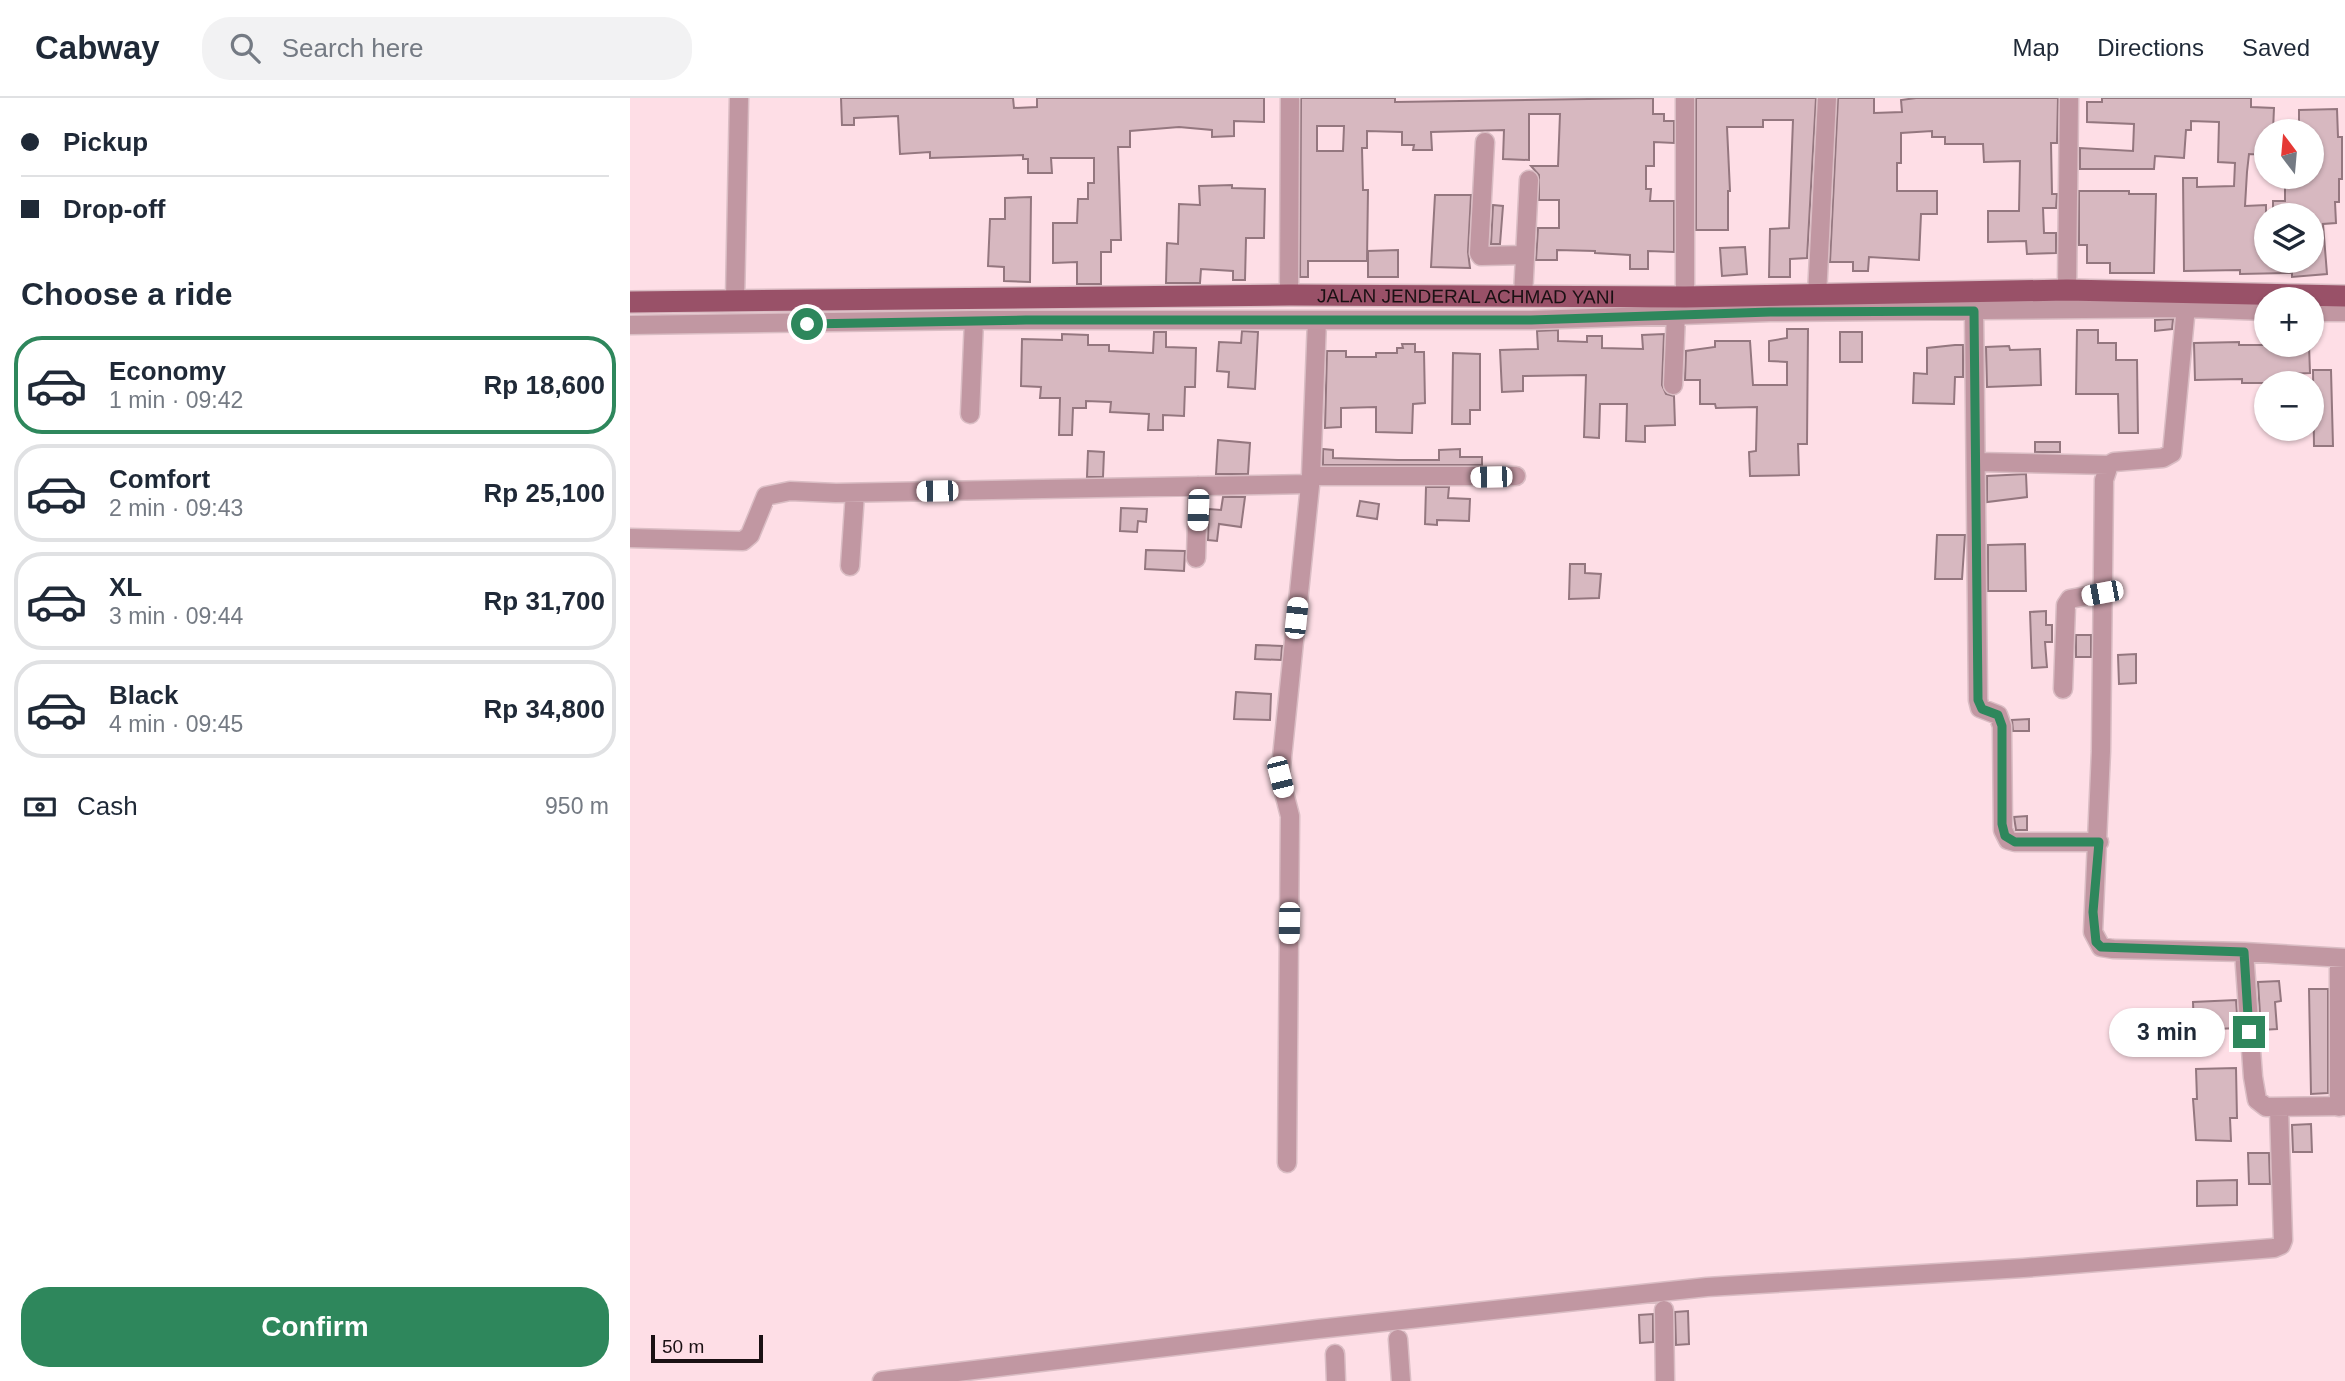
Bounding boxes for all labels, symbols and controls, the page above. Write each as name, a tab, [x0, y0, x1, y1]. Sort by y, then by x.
search box	[202, 17, 692, 80]
text: Cabway	[35, 29, 160, 66]
icon: search	[226, 29, 264, 67]
text: Search here	[282, 33, 423, 63]
text: Map	[2013, 34, 2059, 61]
text: Directions	[2097, 34, 2204, 61]
text: Saved	[2242, 34, 2310, 61]
north arrow	[2254, 119, 2324, 189]
map controls	[2254, 119, 2324, 441]
text: Pickup	[63, 127, 148, 157]
text: Drop-off	[63, 194, 166, 224]
button: layers	[2254, 203, 2324, 273]
text: Choose a ride	[21, 276, 233, 312]
street label: JALAN JENDERAL ACHMAD YANI	[1317, 285, 1615, 307]
button: +	[2254, 287, 2324, 357]
route start	[791, 308, 823, 340]
icon: car	[25, 354, 88, 417]
text: Economy	[109, 356, 226, 386]
text: Rp 18,600	[484, 370, 605, 400]
button: −	[2254, 371, 2324, 441]
text: 1 min · 09:42	[109, 387, 243, 413]
icon: car	[25, 462, 88, 525]
text: Comfort	[109, 464, 210, 494]
car	[1470, 466, 1513, 488]
text: Rp 25,100	[484, 478, 605, 508]
car	[916, 480, 959, 502]
car	[1187, 489, 1210, 531]
text: 2 min · 09:43	[109, 495, 243, 521]
icon: car	[25, 570, 88, 633]
text: XL	[109, 572, 142, 602]
car	[2080, 579, 2125, 607]
text: Rp 31,700	[484, 586, 605, 616]
car	[1284, 596, 1309, 640]
text: 3 min · 09:44	[109, 603, 243, 629]
icon: car	[25, 678, 88, 741]
text: Black	[109, 680, 178, 710]
text: Rp 34,800	[484, 694, 605, 724]
text: 4 min · 09:45	[109, 711, 243, 737]
car	[1265, 754, 1296, 800]
icon: cash	[21, 788, 59, 826]
text: Cash	[77, 791, 138, 821]
text: 950 m	[545, 793, 609, 819]
car	[1279, 902, 1300, 944]
callout: 3 min	[2109, 1007, 2224, 1056]
route end	[2233, 1016, 2265, 1048]
text: 3 min	[2137, 1019, 2197, 1045]
button: Confirm	[21, 1287, 609, 1367]
scale bar	[651, 1332, 763, 1364]
text: 50 m	[662, 1336, 704, 1357]

